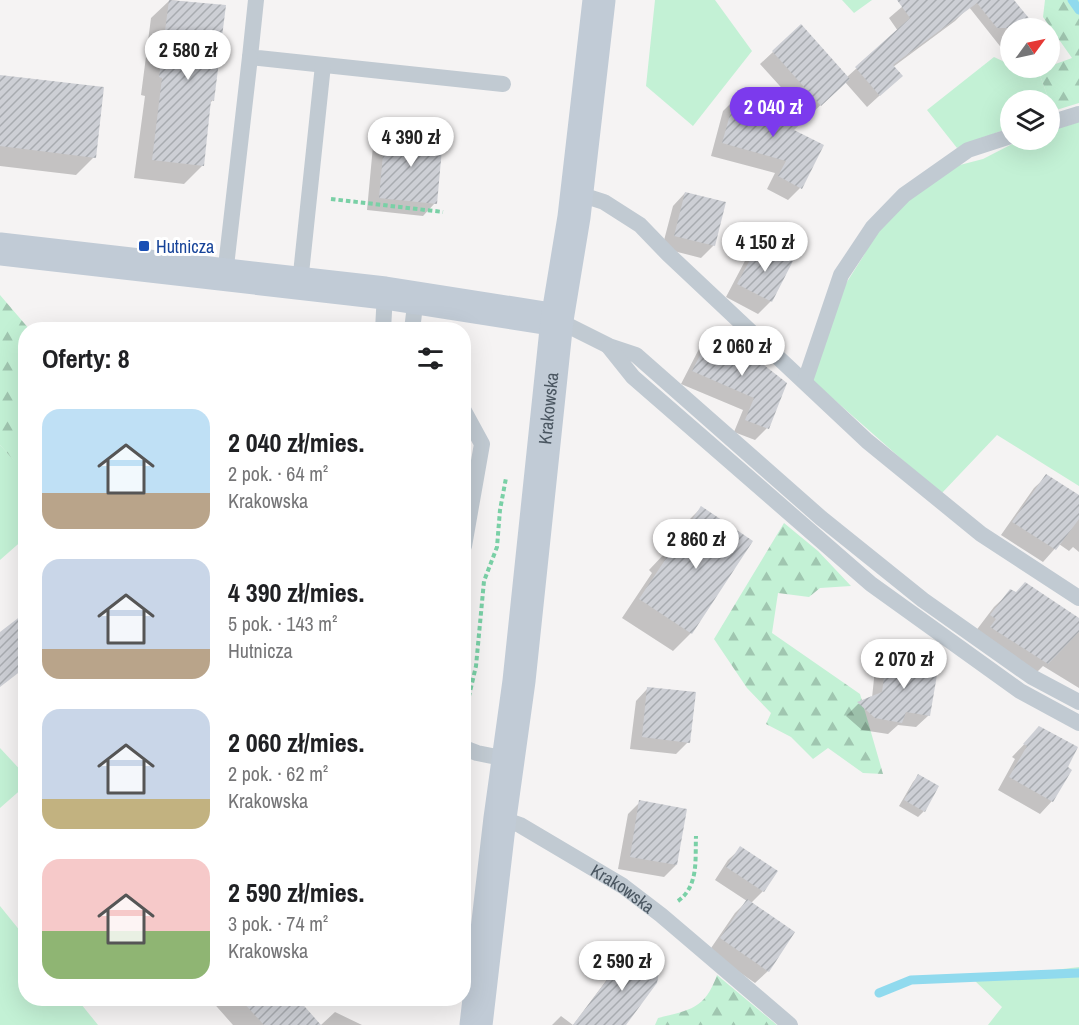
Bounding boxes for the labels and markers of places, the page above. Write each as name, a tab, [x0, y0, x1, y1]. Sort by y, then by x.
pin: 2 580 zł	[126, 30, 250, 81]
pin: 2 040 zł	[711, 87, 835, 138]
pin: 4 390 zł	[349, 117, 473, 168]
pin: 4 150 zł	[703, 222, 827, 273]
place label: Hutnicza	[156, 234, 214, 259]
marker: Hutnicza	[137, 239, 151, 253]
pin: 2 060 zł	[680, 326, 804, 377]
pin: 2 860 zł	[634, 519, 758, 570]
pin: 2 070 zł	[842, 639, 966, 690]
pin: 2 590 zł	[560, 941, 684, 992]

